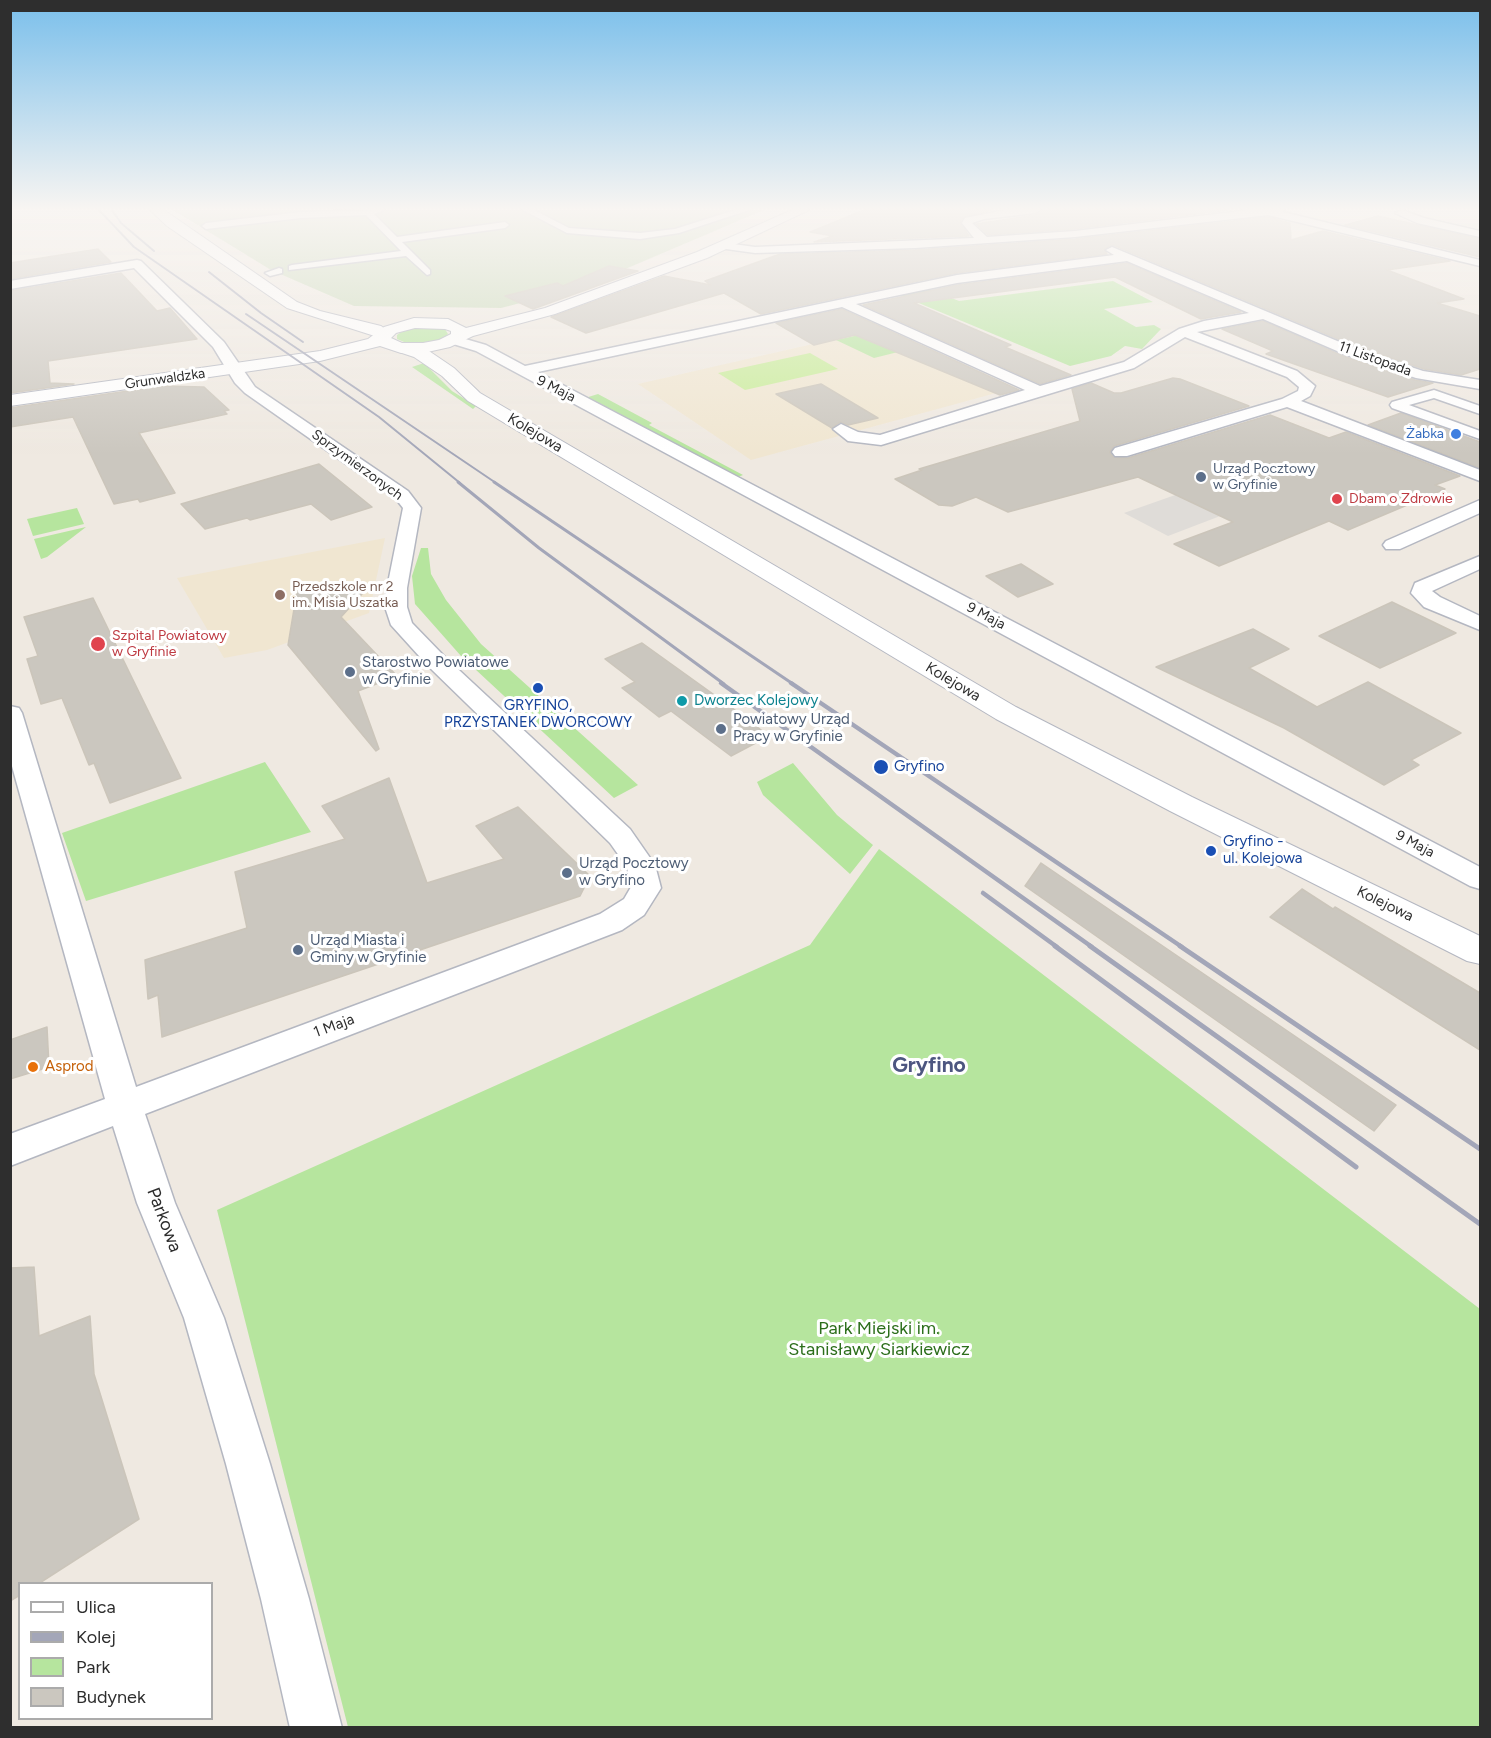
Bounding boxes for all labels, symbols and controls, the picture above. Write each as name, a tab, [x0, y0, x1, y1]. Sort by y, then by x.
street label: 11 Listopada	[1336, 338, 1414, 380]
street label: Grunwaldzka	[124, 365, 206, 393]
street label: 9 Maja	[534, 372, 578, 406]
street label: Kolejowa	[504, 410, 566, 456]
street label: Sprzymierzonych	[308, 426, 406, 504]
place label: Żabka	[1406, 426, 1444, 442]
marker: Żabka	[1449, 427, 1463, 441]
place label: Urząd Pocztowy w Gryfinie	[1213, 461, 1315, 494]
marker: Urząd Pocztowy w Gryfinie	[1194, 470, 1208, 484]
place label: Dbam o Zdrowie	[1349, 491, 1453, 507]
marker: Dbam o Zdrowie	[1330, 492, 1344, 506]
place label: Przedszkole nr 2 im. Misia Uszatka	[292, 579, 399, 612]
marker: Przedszkole nr 2 im. Misia Uszatka	[273, 588, 287, 602]
street label: 9 Maja	[964, 599, 1008, 633]
place label: Szpital Powiatowy w Gryfinie	[112, 628, 227, 660]
marker: Szpital Powiatowy w Gryfinie	[89, 635, 107, 653]
place label: Starostwo Powiatowe w Gryfinie	[362, 654, 509, 689]
street label: Kolejowa	[922, 659, 984, 705]
marker: Starostwo Powiatowe w Gryfinie	[343, 665, 357, 679]
marker: GRYFINO, PRZYSTANEK DWORCOWY	[531, 681, 545, 695]
place label: Dworzec Kolejowy	[694, 692, 818, 710]
marker: Dworzec Kolejowy	[675, 694, 689, 708]
place label: GRYFINO, PRZYSTANEK DWORCOWY	[444, 697, 632, 732]
place label: Powiatowy Urząd Pracy w Gryfinie	[733, 711, 850, 746]
marker: Powiatowy Urząd Pracy w Gryfinie	[714, 722, 728, 736]
marker: Gryfino	[872, 758, 890, 776]
place label: Gryfino	[894, 758, 944, 776]
street label: 9 Maja	[1393, 827, 1437, 861]
place label: Gryfino - ul. Kolejowa	[1223, 833, 1302, 868]
marker: Gryfino - ul. Kolejowa	[1204, 844, 1218, 858]
place label: Urząd Pocztowy w Gryfino	[579, 855, 689, 890]
marker: Urząd Pocztowy w Gryfino	[560, 866, 574, 880]
street label: Kolejowa	[1354, 883, 1416, 925]
place label: Urząd Miasta i Gminy w Gryfinie	[310, 932, 426, 967]
marker: Urząd Miasta i Gminy w Gryfinie	[291, 943, 305, 957]
street label: 1 Maja	[311, 1010, 357, 1042]
district label: Gryfino	[892, 1053, 966, 1079]
place label: Asprod	[45, 1058, 94, 1076]
marker: Asprod	[26, 1060, 40, 1074]
street label: Parkowa	[142, 1185, 186, 1255]
park label: Park Miejski im. Stanisławy Siarkiewicz	[788, 1318, 970, 1360]
legend	[18, 1582, 213, 1720]
text: Ulica	[76, 1596, 116, 1618]
text: Kolej	[76, 1626, 116, 1648]
text: Park	[76, 1656, 110, 1678]
text: Budynek	[76, 1686, 146, 1708]

